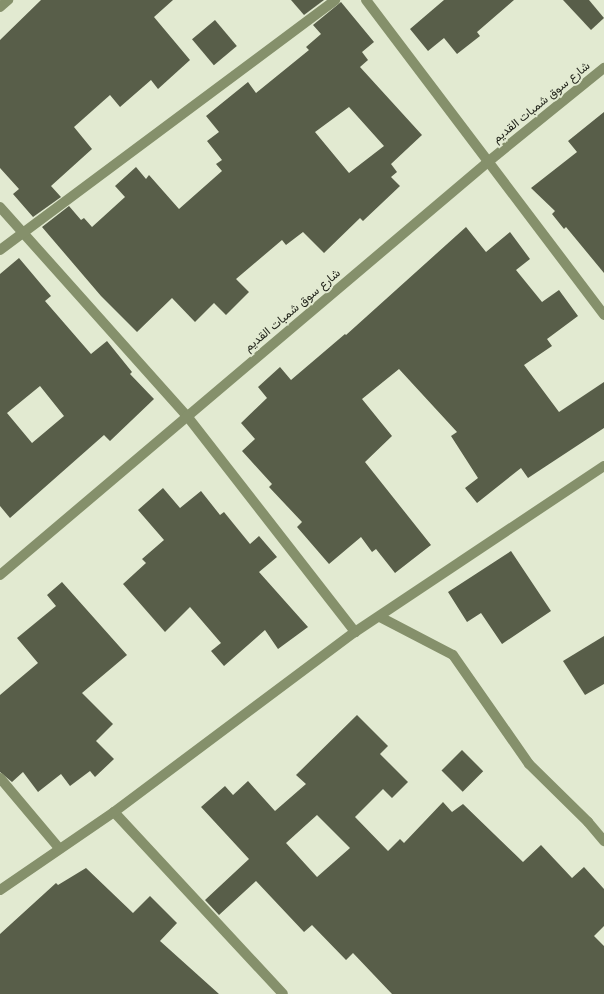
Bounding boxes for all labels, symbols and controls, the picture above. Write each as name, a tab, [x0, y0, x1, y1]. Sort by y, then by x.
street label: شارع سوق شمبات القديم	[489, 58, 593, 146]
street label: شارع سوق شمبات القديم	[241, 266, 343, 354]

